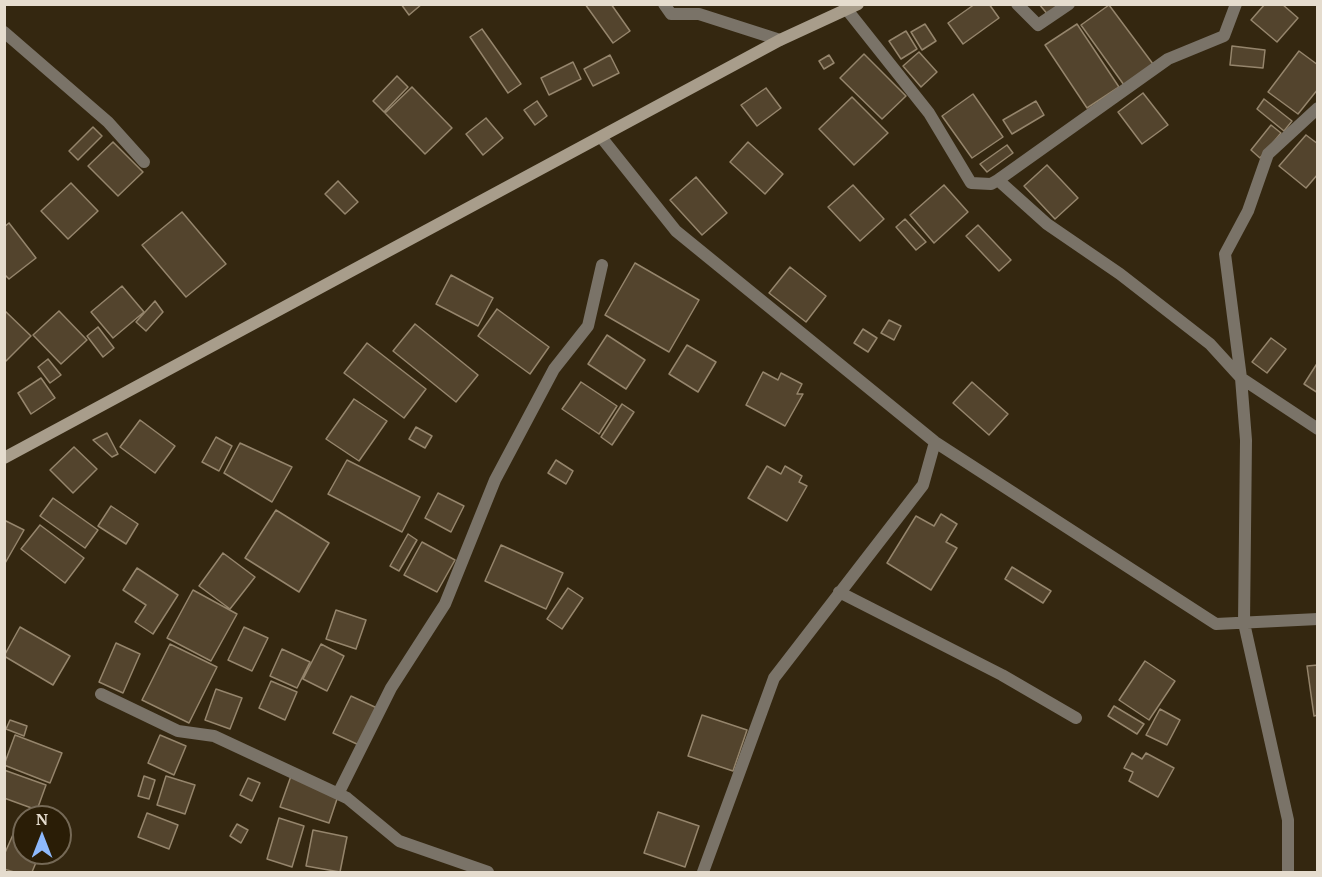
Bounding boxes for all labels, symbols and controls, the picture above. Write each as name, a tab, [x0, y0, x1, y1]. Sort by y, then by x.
north arrow	[12, 805, 72, 865]
text: N	[36, 808, 48, 830]

